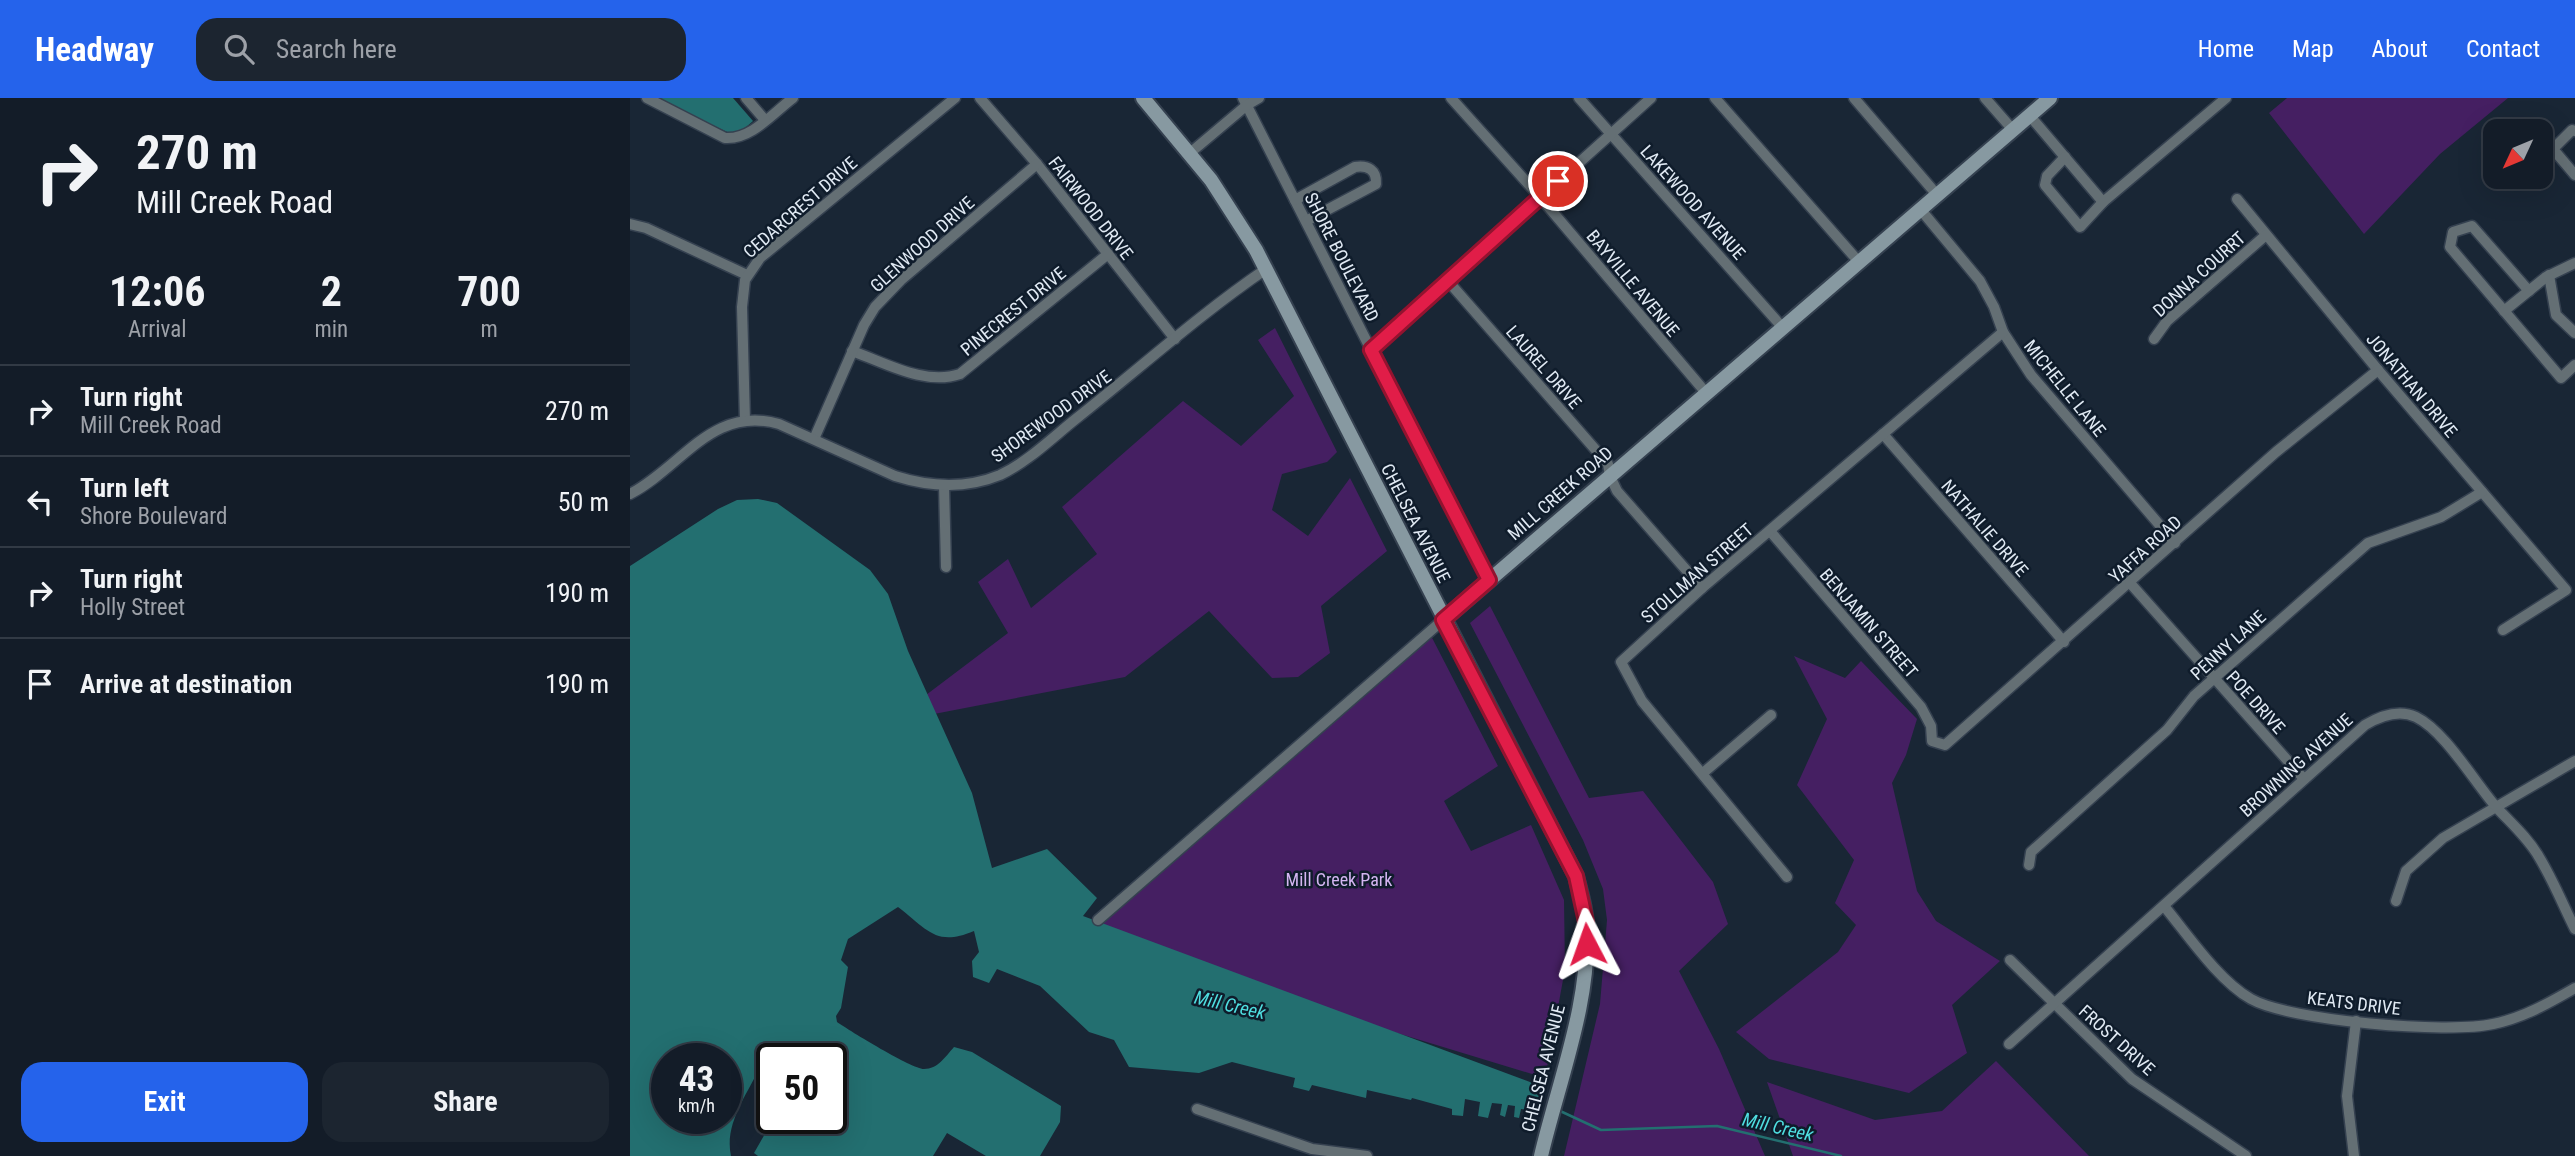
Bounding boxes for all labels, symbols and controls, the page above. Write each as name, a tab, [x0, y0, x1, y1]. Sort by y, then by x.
search box	[196, 18, 686, 81]
text: Headway	[35, 30, 154, 69]
icon: search	[220, 30, 258, 68]
text: Search here	[276, 34, 397, 64]
text: Home	[2198, 35, 2254, 63]
text: Map	[2292, 35, 2334, 63]
text: About	[2372, 35, 2428, 63]
text: Contact	[2466, 35, 2540, 63]
north arrow	[2483, 119, 2553, 189]
map controls	[2483, 119, 2553, 189]
text: 270 m	[136, 124, 258, 181]
icon: right	[21, 126, 112, 217]
street label: LAKEWOOD AVENUE	[1636, 141, 1750, 263]
pin	[1528, 151, 1588, 211]
street label: CEDARCREST DRIVE	[739, 152, 861, 262]
street label: FAIRWOOD DRIVE	[1044, 152, 1138, 264]
icon: arrive	[1539, 162, 1577, 200]
text: Mill Creek Road	[136, 183, 333, 221]
street label: SHORE BOULEVARD	[1300, 189, 1384, 325]
street label: GLENWOOD DRIVE	[866, 192, 978, 296]
street label: BAYVILLE AVENUE	[1582, 225, 1684, 341]
street label: DONNA COURRT	[2149, 227, 2249, 321]
street label: PINECREST DRIVE	[956, 262, 1070, 360]
text: 12:06	[109, 267, 205, 316]
text: 2	[321, 267, 342, 316]
text: 700	[457, 267, 521, 316]
text: Arrival	[128, 316, 186, 343]
text: min	[314, 316, 348, 343]
text: m	[480, 316, 498, 343]
street label: LAUREL DRIVE	[1502, 321, 1586, 413]
street label: JONATHAN DRIVE	[2362, 329, 2462, 442]
street label: MICHELLE LANE	[2020, 336, 2110, 440]
street label: SHOREWOOD DRIVE	[987, 365, 1115, 467]
text: Turn right	[80, 382, 182, 412]
icon: right	[21, 392, 59, 430]
text: 270 m	[545, 396, 609, 426]
text: Mill Creek Road	[80, 412, 222, 439]
street label: MILL CREEK ROAD	[1503, 442, 1617, 544]
street label: CHELSEA AVENUE	[1377, 460, 1455, 586]
text: Turn left	[80, 473, 169, 503]
street label: NATHALIE DRIVE	[1937, 475, 2033, 581]
icon: left	[21, 483, 59, 521]
text: 50 m	[558, 487, 609, 517]
text: Shore Boulevard	[80, 503, 227, 530]
street label: YAFFA ROAD	[2104, 511, 2186, 587]
street label: STOLLMAN STREET	[1637, 519, 1757, 627]
text: Turn right	[80, 564, 182, 594]
street label: BENJAMIN STREET	[1816, 564, 1922, 682]
icon: right	[21, 574, 59, 612]
text: 190 m	[545, 578, 609, 608]
text: Holly Street	[80, 594, 185, 621]
street label: PENNY LANE	[2186, 606, 2270, 684]
icon: arrive	[21, 665, 59, 703]
street label: POE DRIVE	[2222, 666, 2290, 738]
text: Arrive at destination	[80, 669, 292, 699]
text: 190 m	[545, 669, 609, 699]
street label: BROWNING AVENUE	[2235, 709, 2357, 821]
park label: Mill Creek Park	[1286, 869, 1392, 890]
position arrow	[1550, 907, 1624, 981]
water label: Mill Creek	[1192, 986, 1269, 1025]
street label: KEATS DRIVE	[2306, 987, 2402, 1019]
street label: FROST DRIVE	[2075, 1000, 2159, 1080]
street label: CHELSEA AVENUE	[1517, 1002, 1569, 1134]
speed limit sign: 50	[756, 1043, 847, 1134]
text: 43	[679, 1059, 714, 1100]
button: Exit	[21, 1062, 308, 1142]
button: Share	[322, 1062, 609, 1142]
text: km/h	[678, 1095, 715, 1116]
water label: Mill Creek	[1740, 1108, 1817, 1147]

